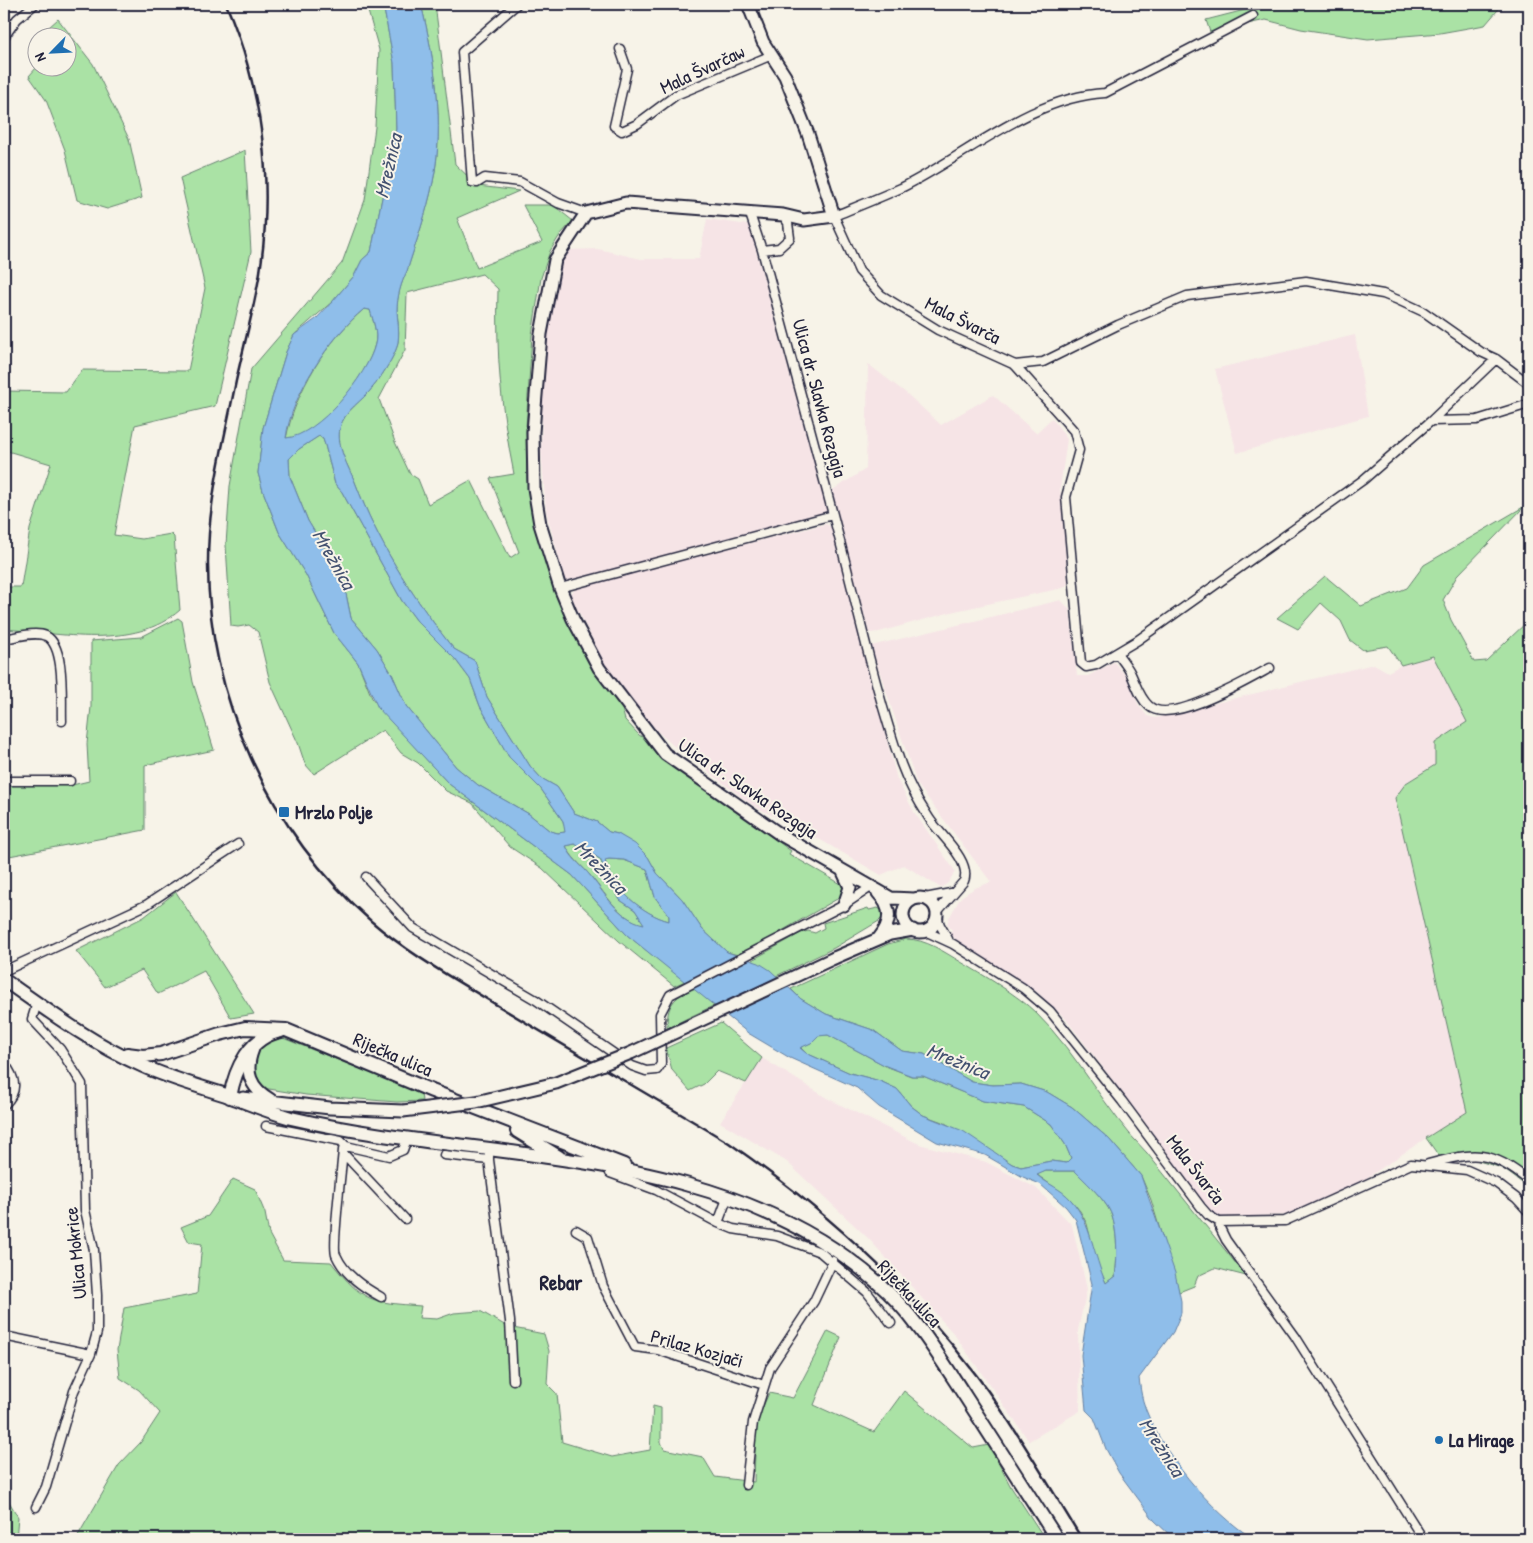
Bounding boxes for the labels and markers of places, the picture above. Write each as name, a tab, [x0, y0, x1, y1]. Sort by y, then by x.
place label: Mrzlo Polje	[295, 799, 373, 825]
marker: Mrzlo Polje	[277, 805, 291, 819]
place label: La Mirage	[1449, 1427, 1515, 1454]
marker: La Mirage	[1433, 1434, 1445, 1446]

